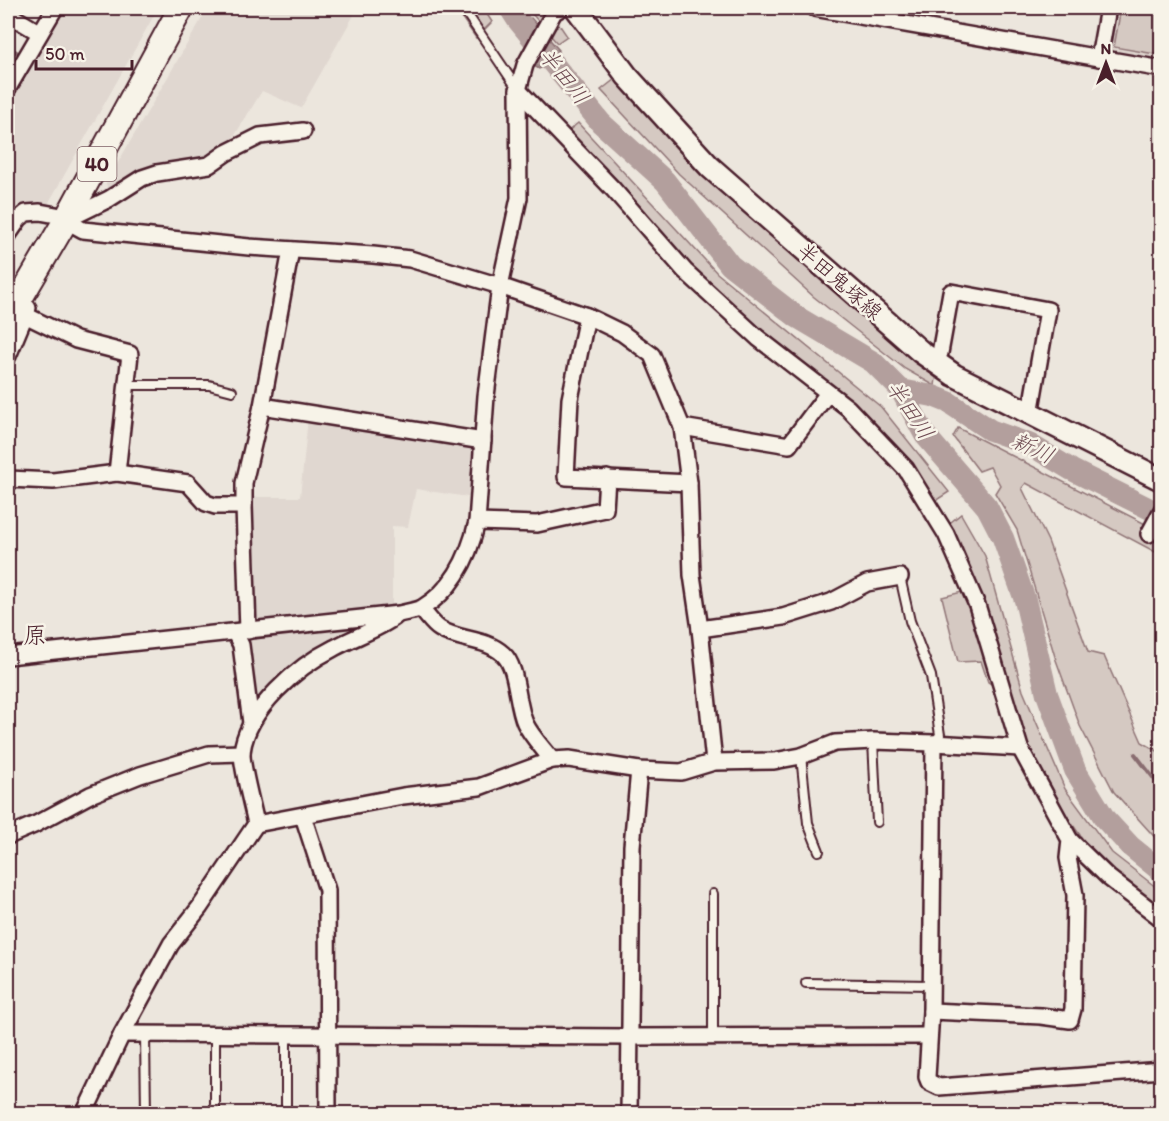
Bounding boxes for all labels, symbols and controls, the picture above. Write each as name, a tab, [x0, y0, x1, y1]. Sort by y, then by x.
scale bar	[36, 33, 132, 71]
north arrow	[1076, 33, 1136, 93]
text: N	[1101, 39, 1111, 58]
water label: 半田川	[533, 42, 595, 110]
text: 50 m	[45, 43, 85, 65]
road number: 40	[78, 147, 116, 181]
street label: 半田鬼塚線	[792, 237, 888, 325]
water label: 半田川	[880, 375, 940, 445]
water label: 新川	[1007, 426, 1059, 470]
district label: 原	[23, 620, 47, 649]

